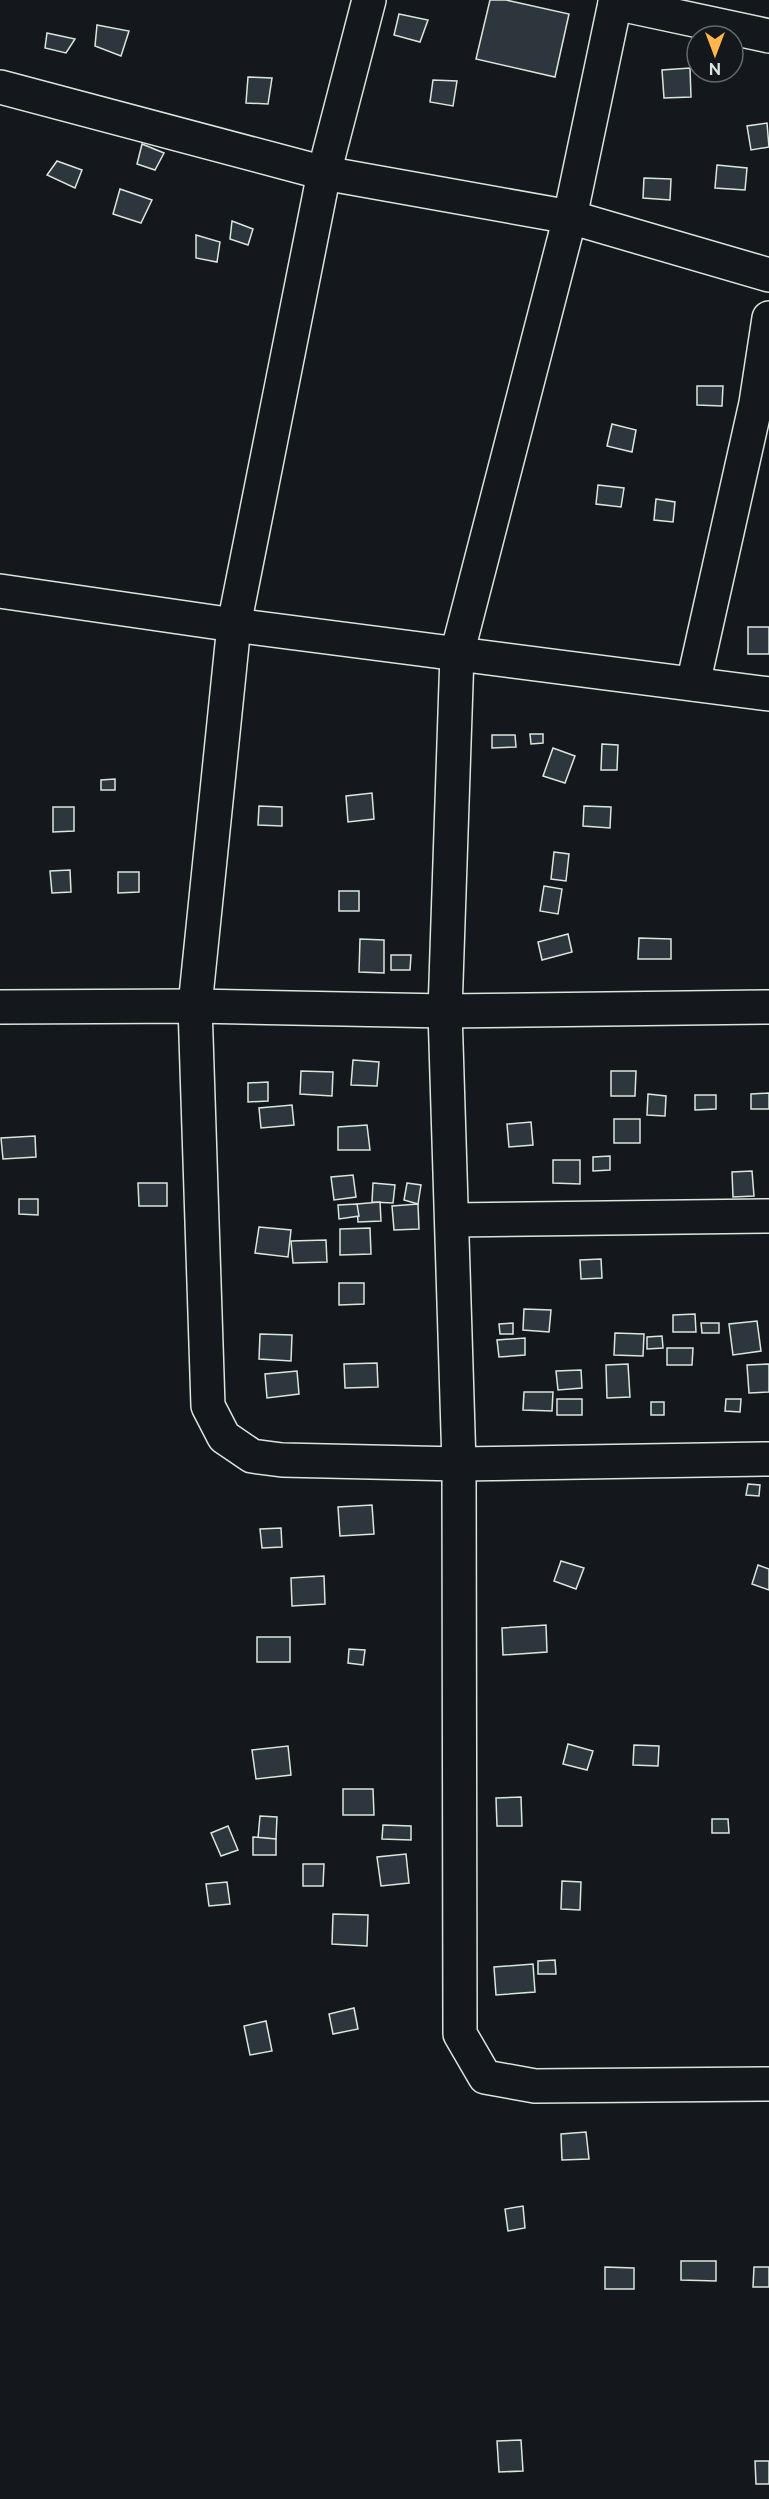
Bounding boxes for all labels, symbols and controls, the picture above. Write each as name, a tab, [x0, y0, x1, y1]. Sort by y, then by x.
north arrow	[685, 24, 745, 84]
text: N	[709, 59, 721, 78]

